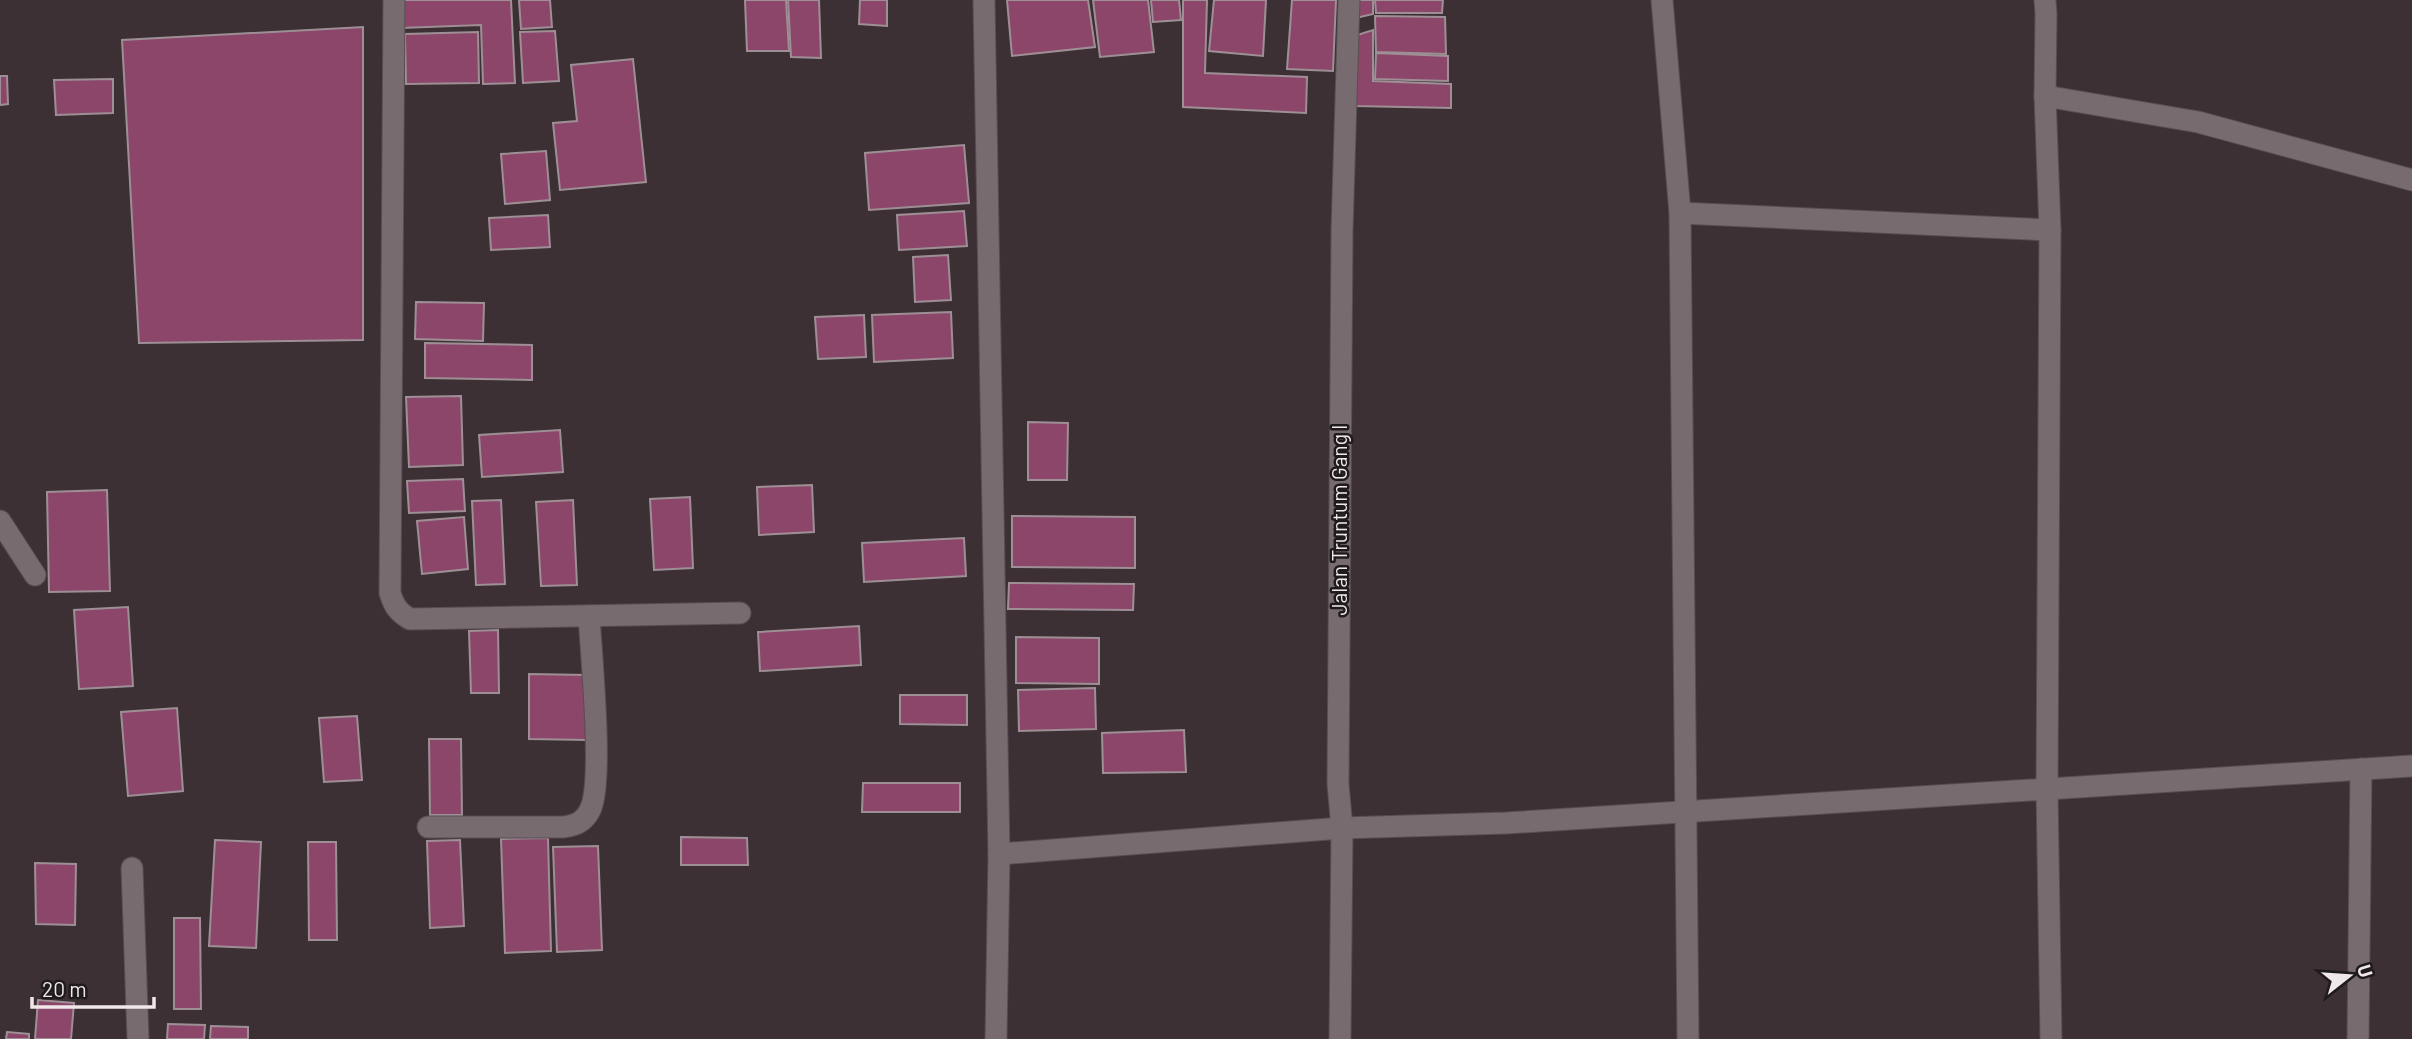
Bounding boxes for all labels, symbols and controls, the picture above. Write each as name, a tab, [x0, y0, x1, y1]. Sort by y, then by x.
street label: Jalan Truntum Gang I	[1326, 424, 1351, 616]
north arrow	[2314, 941, 2384, 1011]
text: U	[2353, 962, 2378, 980]
scale bar	[32, 965, 154, 1009]
text: 20 m	[42, 976, 87, 1001]

